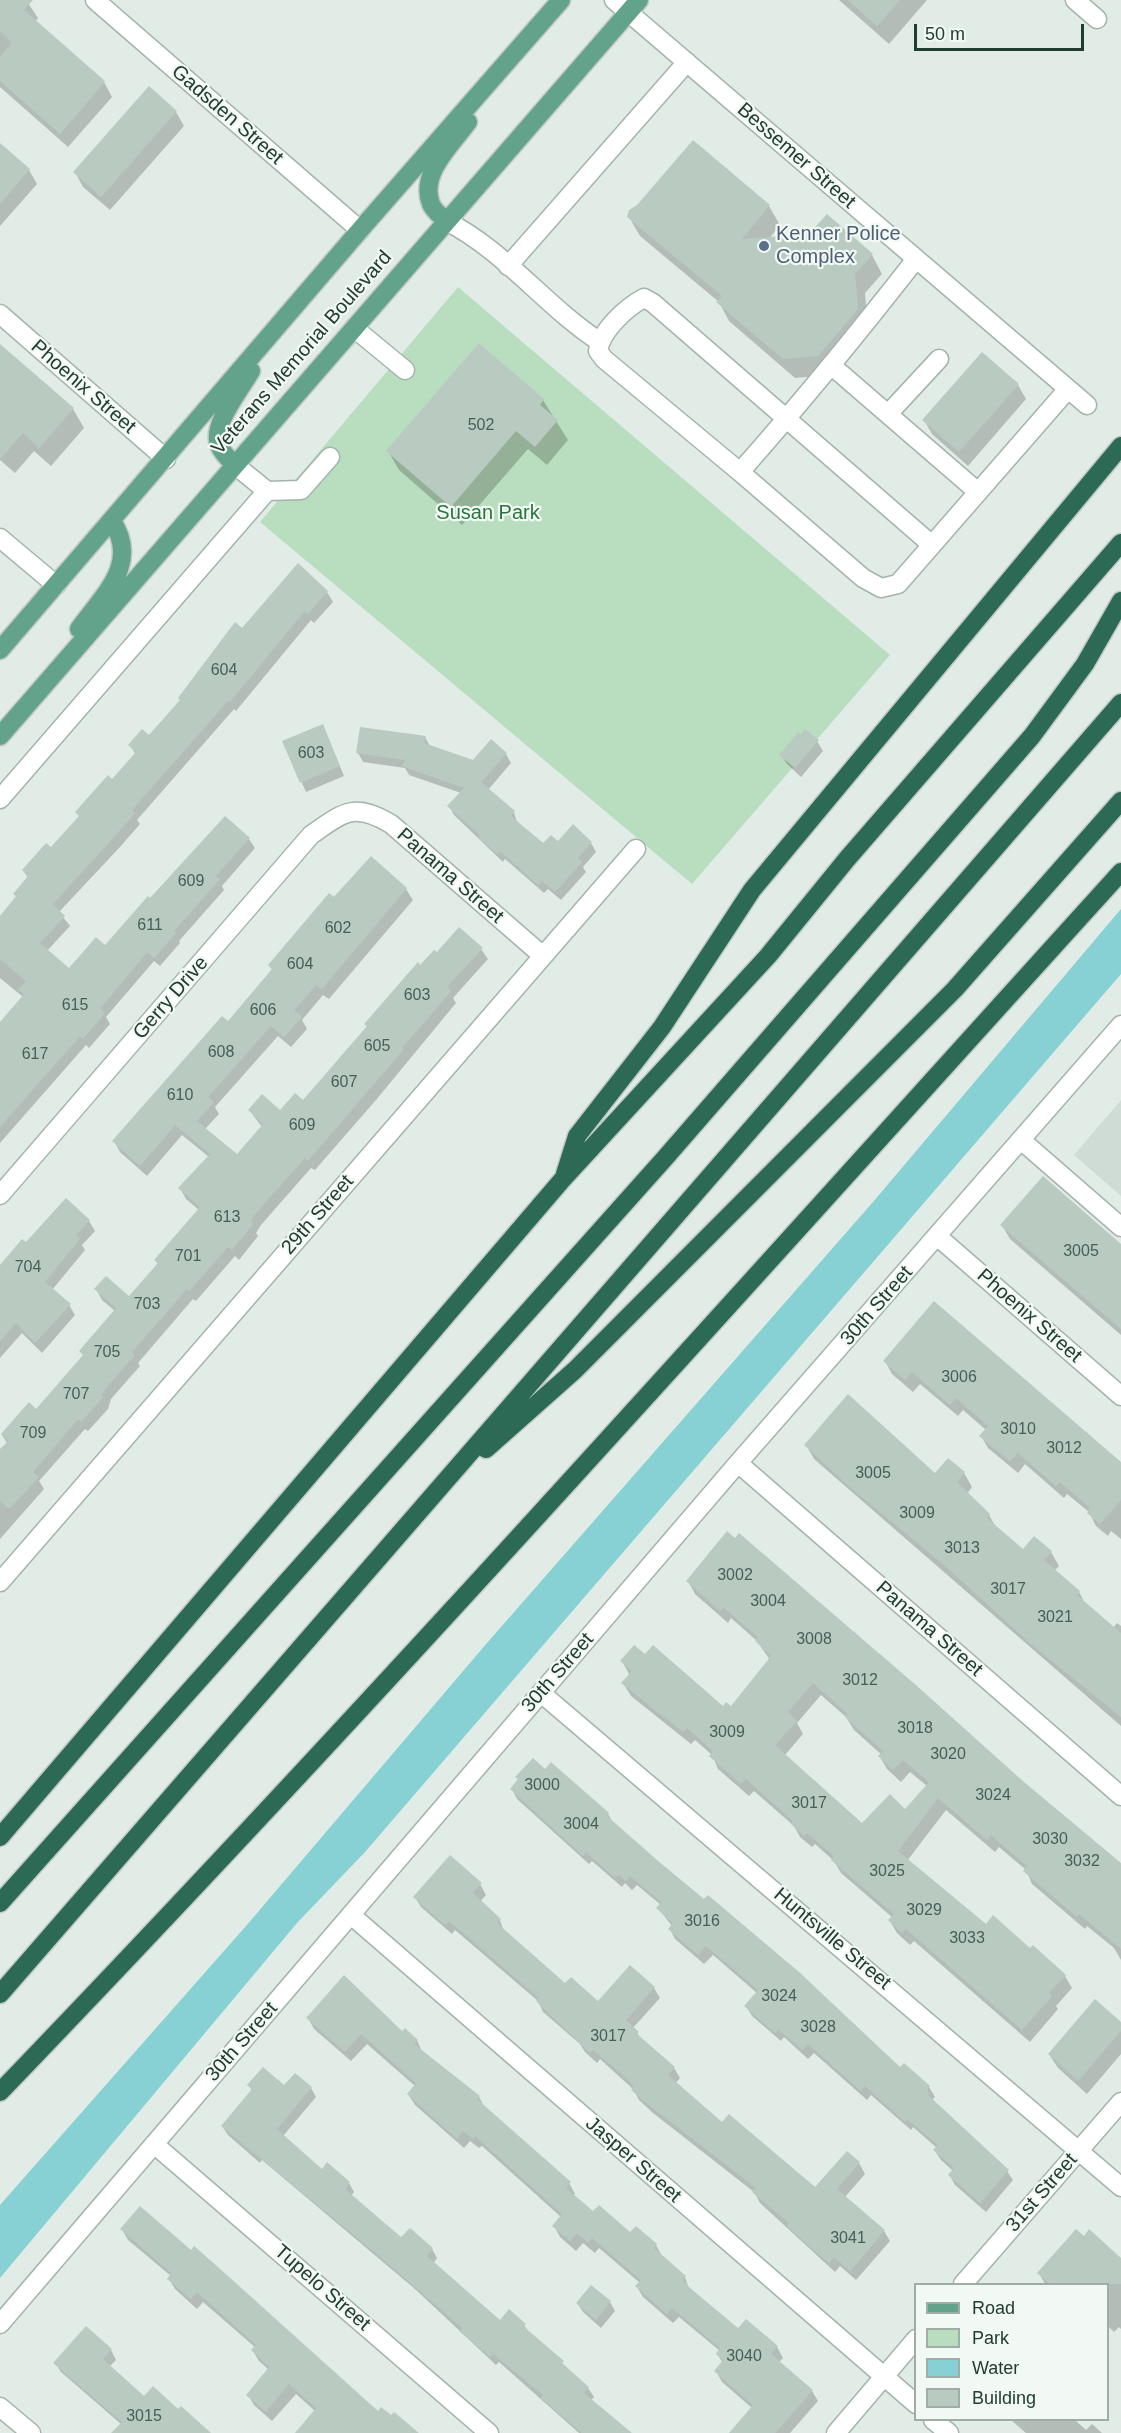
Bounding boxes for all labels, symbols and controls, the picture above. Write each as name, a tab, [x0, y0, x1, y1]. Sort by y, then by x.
scale bar	[917, 12, 1086, 50]
text: 50 m	[925, 24, 965, 44]
street label: Gadsden Street	[166, 60, 288, 170]
street label: Bessemer Street	[732, 98, 860, 214]
place label: Kenner Police Complex	[776, 222, 901, 269]
marker: Kenner Police Complex	[757, 239, 771, 253]
street label: Veterans Memorial Boulevard	[207, 246, 397, 460]
street label: Phoenix Street	[26, 335, 140, 439]
house number: 502	[468, 416, 494, 436]
park label: Susan Park	[436, 501, 540, 525]
house number: 604	[211, 661, 237, 681]
house number: 603	[298, 744, 324, 764]
street label: Panama Street	[392, 823, 508, 929]
house number: 609	[178, 872, 204, 892]
house number: 611	[137, 916, 163, 936]
house number: 602	[325, 919, 351, 939]
street label: Gerry Drive	[128, 952, 214, 1044]
house number: 604	[287, 955, 313, 975]
house number: 603	[404, 986, 430, 1006]
house number: 615	[62, 996, 88, 1016]
house number: 606	[250, 1001, 276, 1021]
house number: 605	[364, 1037, 390, 1057]
house number: 608	[208, 1043, 234, 1063]
house number: 617	[22, 1045, 48, 1065]
house number: 607	[331, 1073, 357, 1093]
house number: 610	[167, 1086, 193, 1106]
house number: 609	[289, 1116, 315, 1136]
street label: 29th Street	[277, 1170, 359, 1260]
house number: 613	[214, 1208, 240, 1228]
house number: 3005	[1063, 1242, 1099, 1262]
house number: 701	[175, 1247, 201, 1267]
house number: 704	[15, 1258, 41, 1278]
street label: 30th Street	[836, 1261, 918, 1351]
street label: Phoenix Street	[972, 1264, 1086, 1368]
house number: 703	[134, 1295, 160, 1315]
house number: 705	[94, 1343, 120, 1363]
house number: 3006	[941, 1368, 977, 1388]
house number: 707	[63, 1385, 89, 1405]
house number: 3010	[1000, 1420, 1036, 1440]
house number: 709	[20, 1424, 46, 1444]
house number: 3012	[1046, 1439, 1082, 1459]
house number: 3005	[855, 1464, 891, 1484]
house number: 3009	[899, 1504, 935, 1524]
house number: 3013	[944, 1539, 980, 1559]
house number: 3002	[717, 1566, 753, 1586]
street label: Panama Street	[871, 1576, 987, 1682]
house number: 3017	[990, 1580, 1026, 1600]
house number: 3004	[750, 1592, 786, 1612]
house number: 3021	[1037, 1608, 1073, 1628]
street label: 30th Street	[517, 1628, 599, 1718]
house number: 3008	[796, 1630, 832, 1650]
house number: 3012	[842, 1671, 878, 1691]
house number: 3018	[897, 1719, 933, 1739]
house number: 3009	[709, 1723, 745, 1743]
house number: 3020	[930, 1745, 966, 1765]
house number: 3000	[524, 1776, 560, 1796]
house number: 3024	[975, 1786, 1011, 1806]
house number: 3017	[791, 1794, 827, 1814]
house number: 3004	[563, 1815, 599, 1835]
house number: 3030	[1032, 1830, 1068, 1850]
house number: 3032	[1064, 1852, 1100, 1872]
house number: 3025	[869, 1862, 905, 1882]
street label: Huntsville Street	[769, 1883, 895, 1995]
house number: 3029	[906, 1901, 942, 1921]
house number: 3016	[684, 1912, 720, 1932]
house number: 3033	[949, 1929, 985, 1949]
house number: 3024	[761, 1987, 797, 2007]
street label: 30th Street	[201, 1997, 283, 2087]
house number: 3028	[800, 2018, 836, 2038]
house number: 3017	[590, 2027, 626, 2047]
street label: Jasper Street	[580, 2112, 686, 2208]
street label: 31st Street	[1001, 2149, 1083, 2237]
house number: 3041	[830, 2229, 866, 2249]
street label: Tupelo Street	[269, 2240, 375, 2336]
legend	[914, 2283, 1109, 2421]
text: Road	[972, 2298, 1015, 2318]
text: Park	[972, 2328, 1009, 2348]
house number: 3040	[726, 2347, 762, 2367]
text: Water	[972, 2358, 1019, 2378]
text: Building	[972, 2388, 1036, 2408]
house number: 3015	[126, 2407, 162, 2427]

